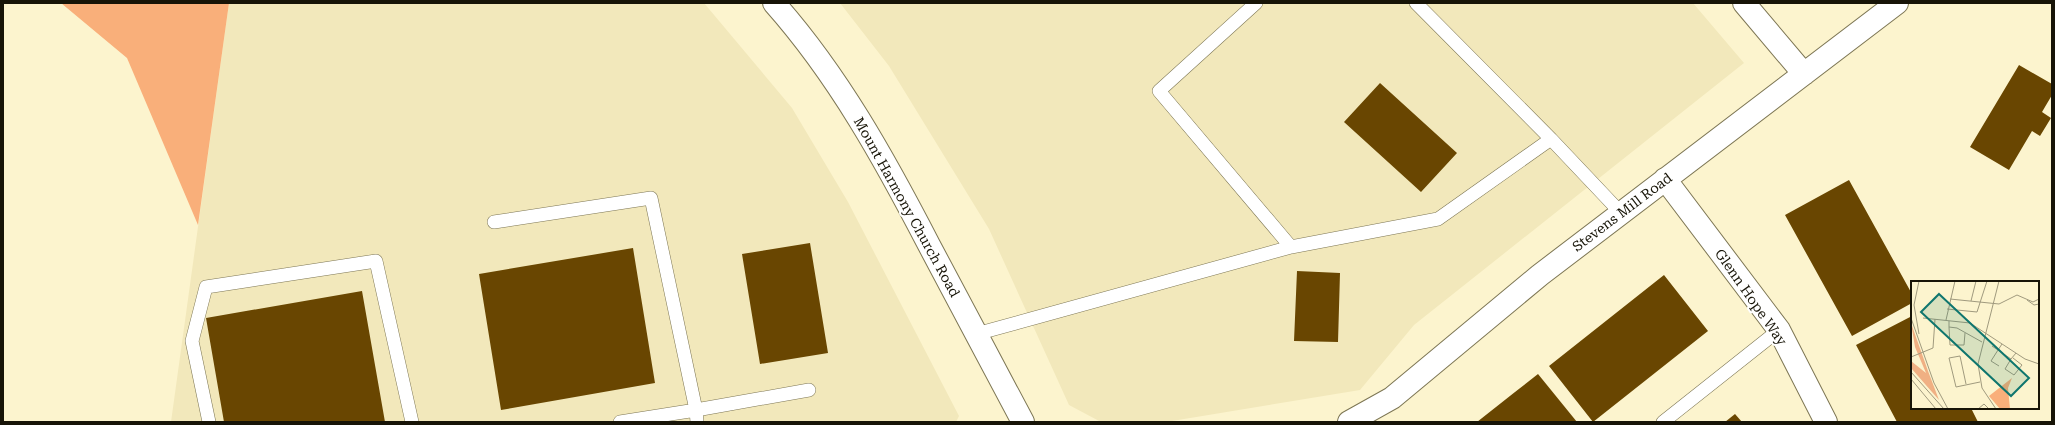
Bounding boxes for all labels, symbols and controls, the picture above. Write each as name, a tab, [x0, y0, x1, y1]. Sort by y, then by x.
street label: Mount Harmony Church Road	[851, 114, 963, 300]
street label: Stevens Mill Road	[1569, 169, 1675, 255]
street label: Glenn Hope Way	[1712, 246, 1791, 349]
inset map	[1911, 281, 2039, 409]

